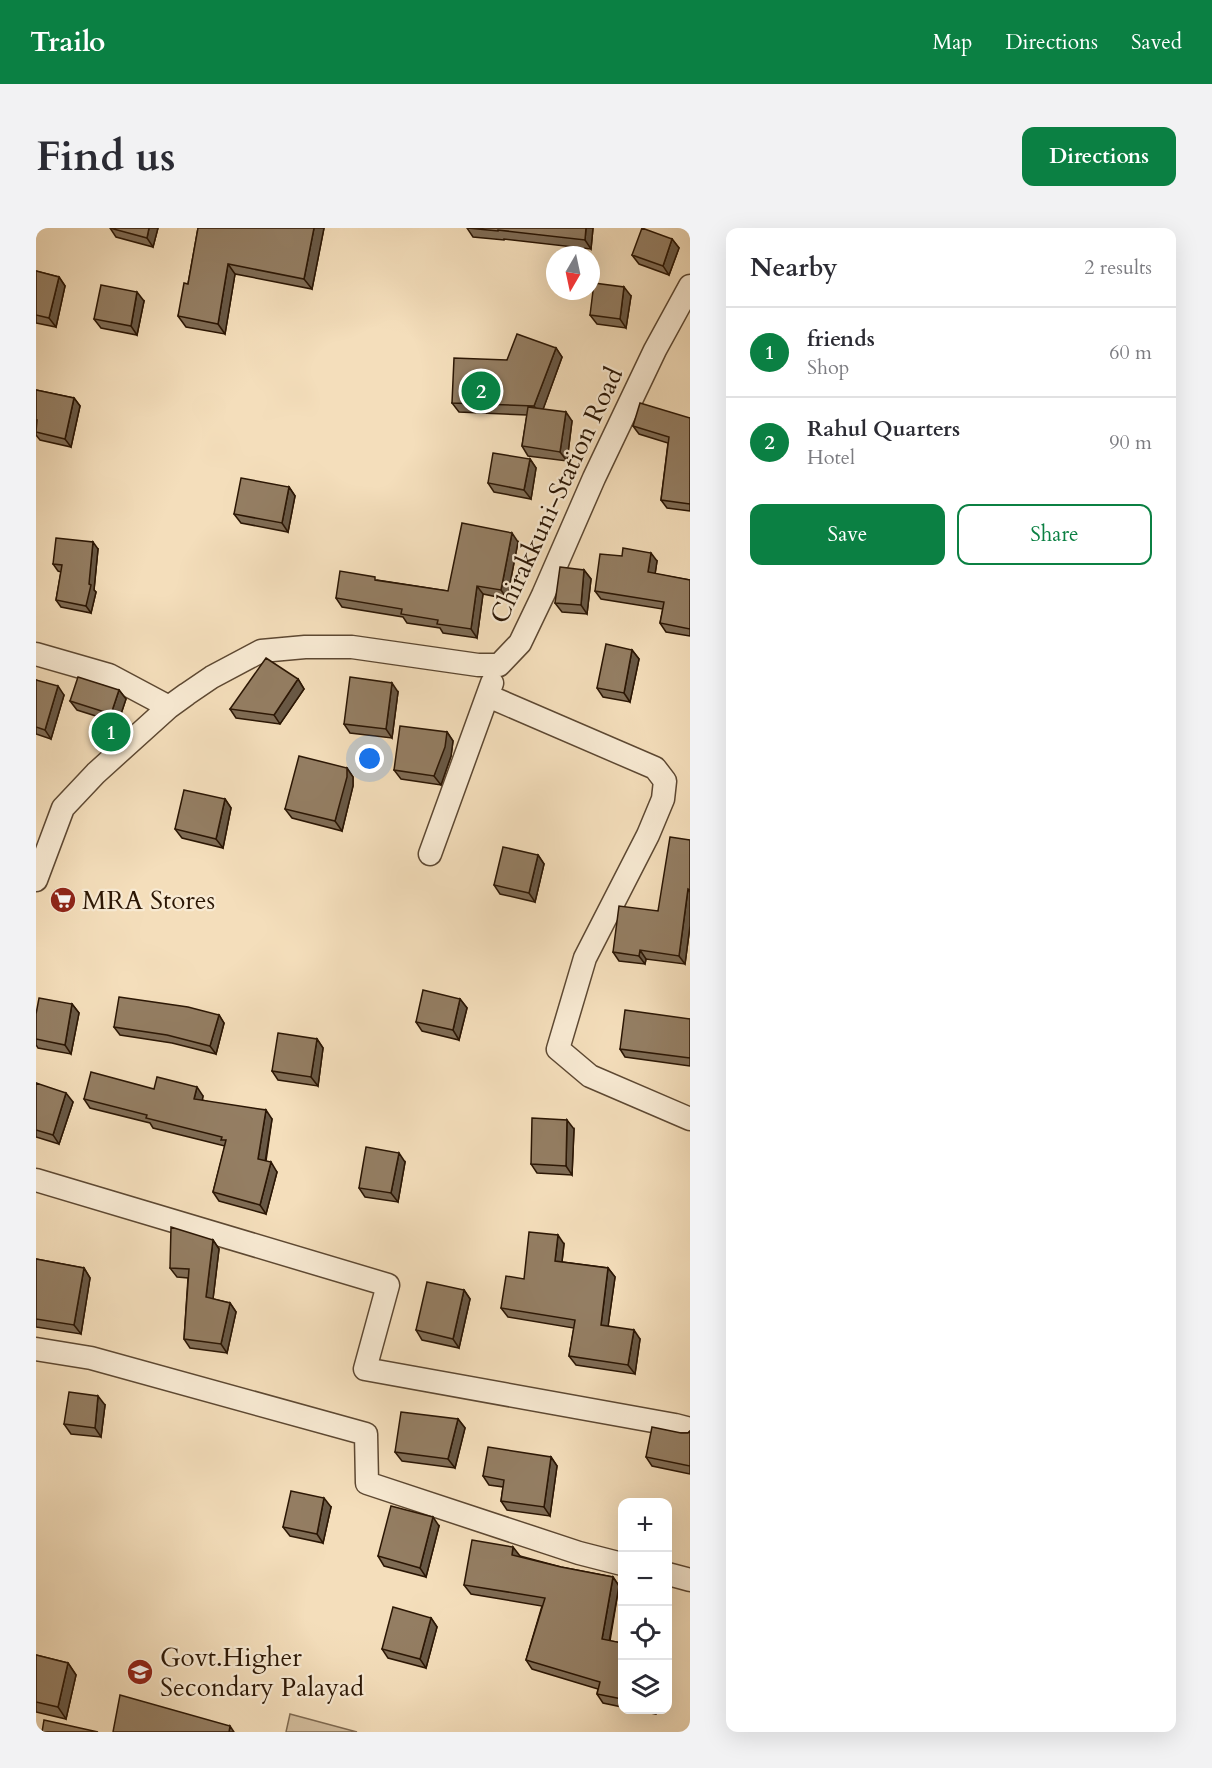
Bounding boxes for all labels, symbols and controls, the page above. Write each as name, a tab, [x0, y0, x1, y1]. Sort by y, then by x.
text: Trailo	[30, 23, 105, 61]
text: Map	[932, 28, 972, 57]
text: Directions	[1005, 28, 1098, 57]
text: Saved	[1131, 28, 1182, 57]
button: Directions	[1022, 127, 1176, 186]
text: Find us	[36, 128, 176, 185]
north arrow	[546, 246, 600, 300]
text: Nearby	[750, 250, 838, 285]
text: 2 results	[1084, 254, 1152, 281]
text: friends	[807, 324, 875, 354]
text: 1	[764, 339, 775, 366]
text: 60 m	[1109, 339, 1152, 366]
text: Shop	[807, 354, 849, 381]
street label: Chirakkuni-Station Road	[482, 361, 631, 629]
pin: 2	[462, 368, 500, 414]
text: Rahul Quarters	[807, 414, 960, 444]
text: 2	[764, 429, 775, 456]
text: 90 m	[1109, 429, 1152, 456]
text: Hotel	[807, 444, 855, 471]
button: Save	[750, 504, 945, 565]
button: Share	[957, 504, 1152, 565]
pin: 1	[92, 710, 130, 754]
your location	[355, 744, 384, 773]
place label: MRA Stores	[82, 883, 215, 918]
supermarket icon: MRA Stores	[48, 885, 78, 915]
map controls	[618, 1498, 672, 1714]
button: +	[618, 1498, 672, 1552]
button: −	[618, 1552, 672, 1606]
button: locate	[618, 1606, 672, 1660]
place label: Govt.Higher Secondary Palayad	[160, 1640, 364, 1705]
school or university icon: Govt.Higher Secondary Palayad	[125, 1657, 155, 1687]
button: layers	[618, 1660, 672, 1714]

